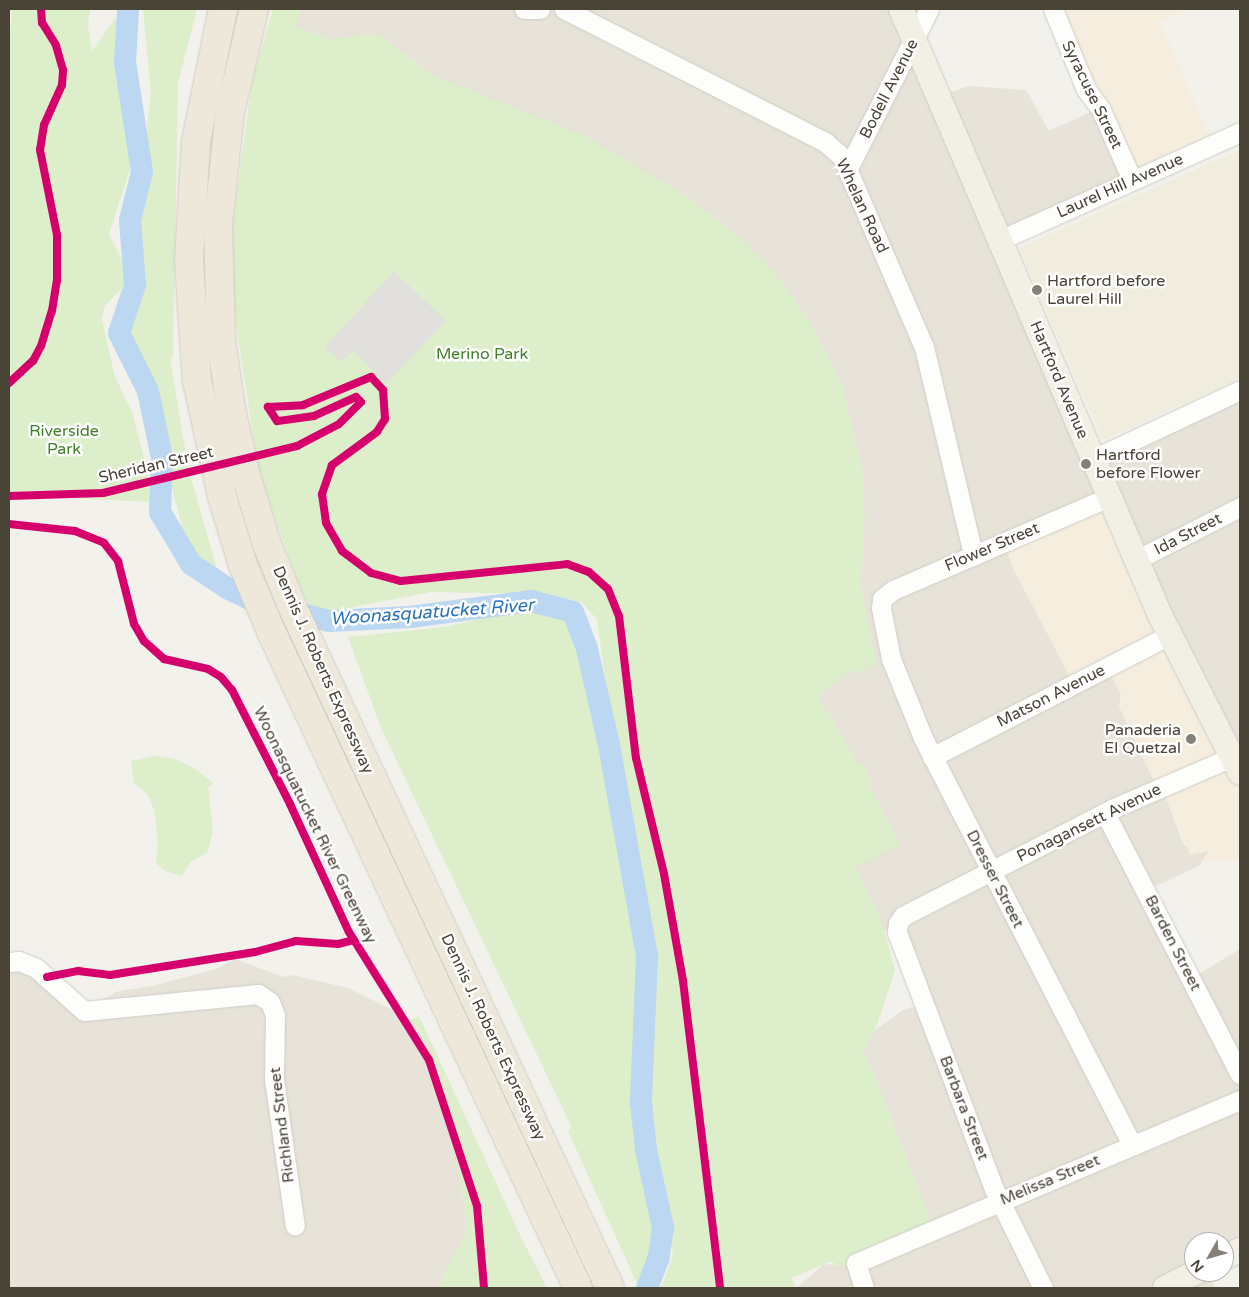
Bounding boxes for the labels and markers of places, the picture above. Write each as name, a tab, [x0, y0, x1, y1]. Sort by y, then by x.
place label: Hartford before Laurel Hill	[1047, 271, 1165, 309]
marker: Hartford before Laurel Hill	[1031, 284, 1043, 296]
place label: Hartford before Flower	[1096, 445, 1201, 483]
marker: Hartford before Flower	[1080, 458, 1092, 470]
place label: Panaderia El Quetzal	[1104, 720, 1181, 758]
marker: Panaderia El Quetzal	[1185, 733, 1197, 745]

